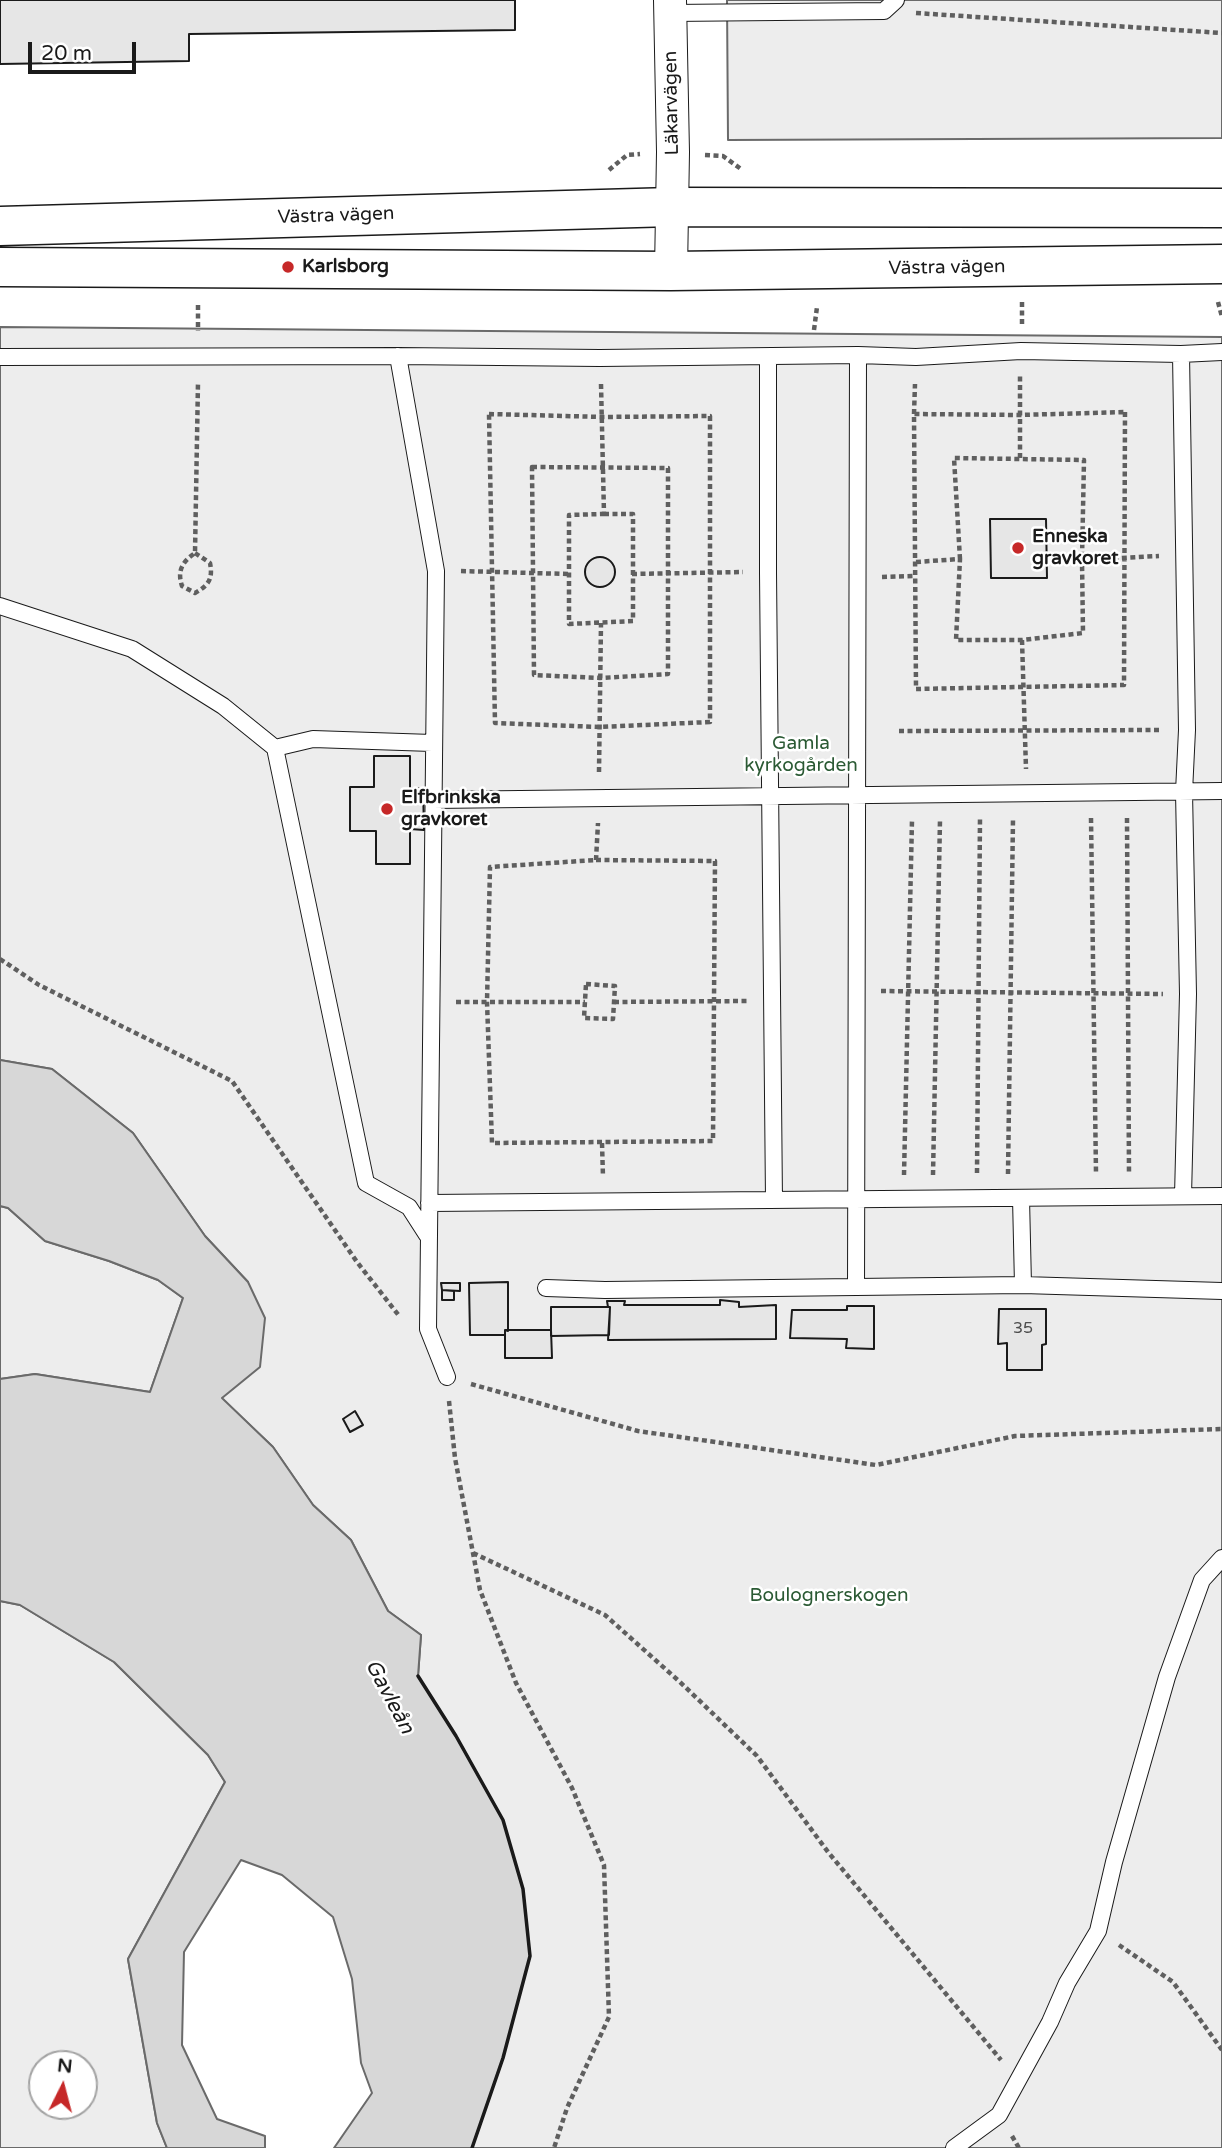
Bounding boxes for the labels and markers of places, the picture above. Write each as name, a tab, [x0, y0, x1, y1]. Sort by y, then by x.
place label: Karlsborg	[302, 256, 389, 278]
marker: Karlsborg	[280, 259, 296, 275]
place label: Enneska gravkoret	[1032, 526, 1119, 570]
marker: Enneska gravkoret	[1010, 540, 1026, 556]
place label: Elfbrinkska gravkoret	[401, 787, 501, 831]
marker: Elfbrinkska gravkoret	[379, 801, 395, 817]

